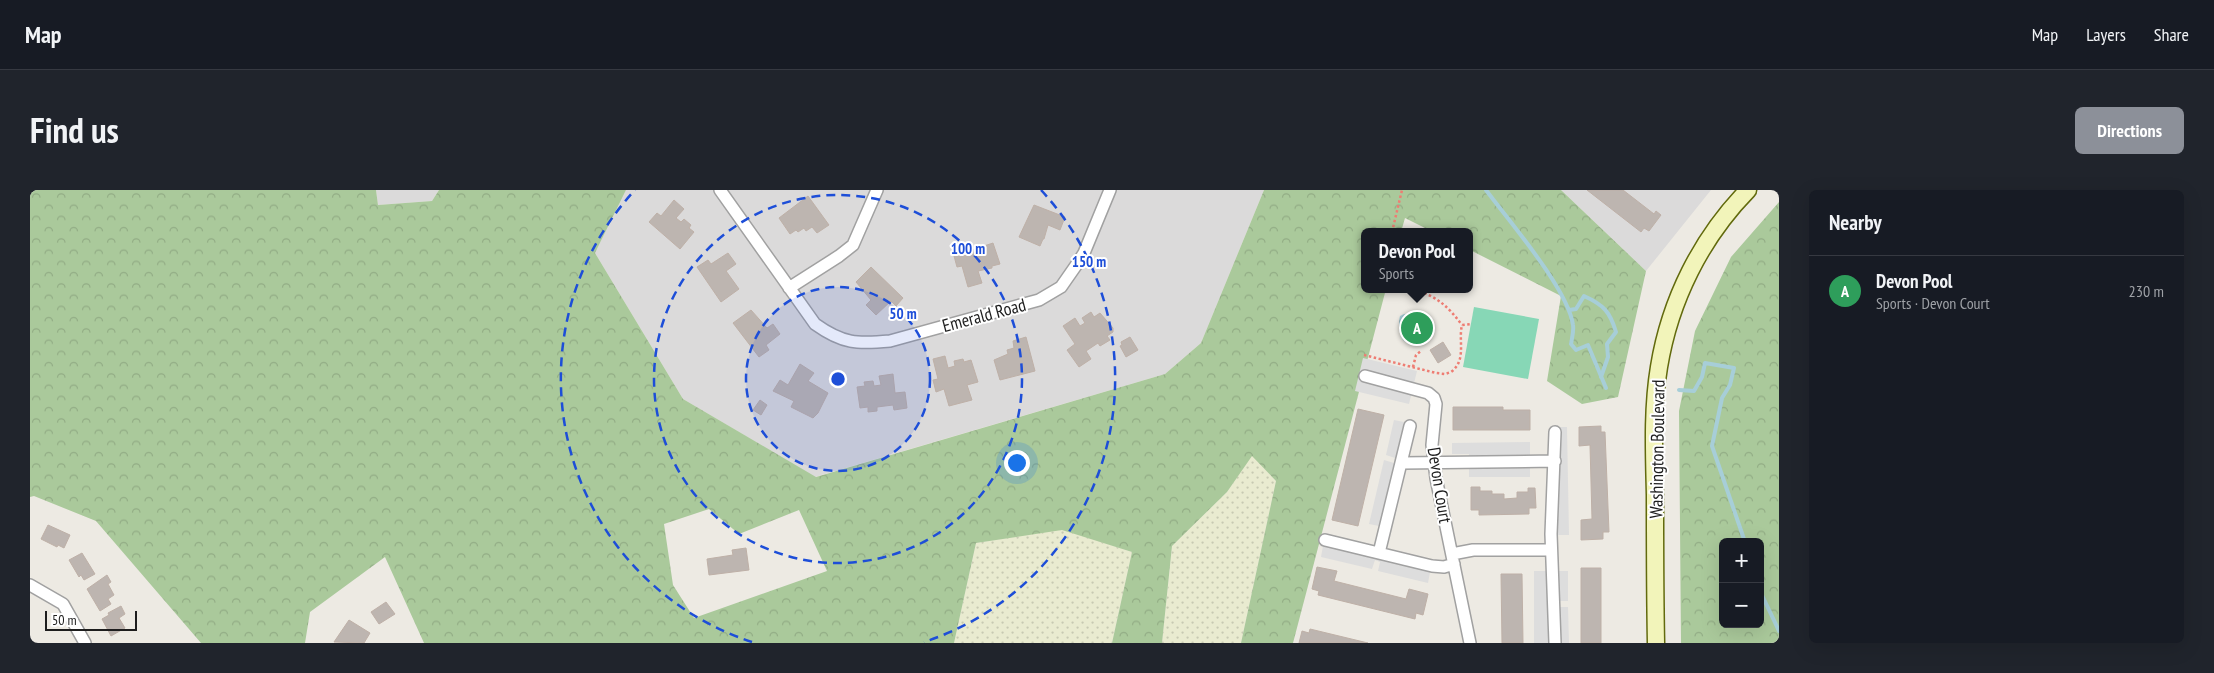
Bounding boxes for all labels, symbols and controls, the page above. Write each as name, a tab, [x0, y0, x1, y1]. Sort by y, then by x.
text: Map	[25, 19, 62, 50]
text: Map	[2032, 23, 2058, 46]
text: Layers	[2086, 23, 2126, 46]
text: Share	[2154, 23, 2189, 46]
text: Find us	[30, 107, 119, 153]
button: Directions	[2075, 107, 2184, 154]
text: Nearby	[1829, 209, 1882, 236]
popup	[1361, 228, 1473, 293]
text: 100 m	[951, 239, 985, 258]
text: Devon Pool	[1379, 239, 1455, 263]
text: 150 m	[1072, 252, 1106, 271]
text: Sports	[1379, 263, 1414, 283]
text: Devon Pool	[1876, 269, 1952, 293]
text: A	[1841, 281, 1849, 301]
text: 230 m	[2129, 281, 2164, 301]
street label: Emerald Road	[940, 293, 1028, 337]
text: Sports · Devon Court	[1876, 293, 1990, 313]
text: 50 m	[889, 304, 917, 323]
pin: A	[1401, 309, 1433, 347]
centre of rings	[829, 370, 847, 388]
street label: Washington Boulevard	[1644, 379, 1670, 519]
street label: Devon Court	[1423, 445, 1457, 525]
your location	[1004, 450, 1030, 476]
map controls	[1719, 538, 1764, 628]
button: +	[1719, 538, 1764, 583]
button: −	[1719, 583, 1764, 628]
scale bar	[45, 608, 138, 631]
text: 50 m	[52, 611, 77, 629]

